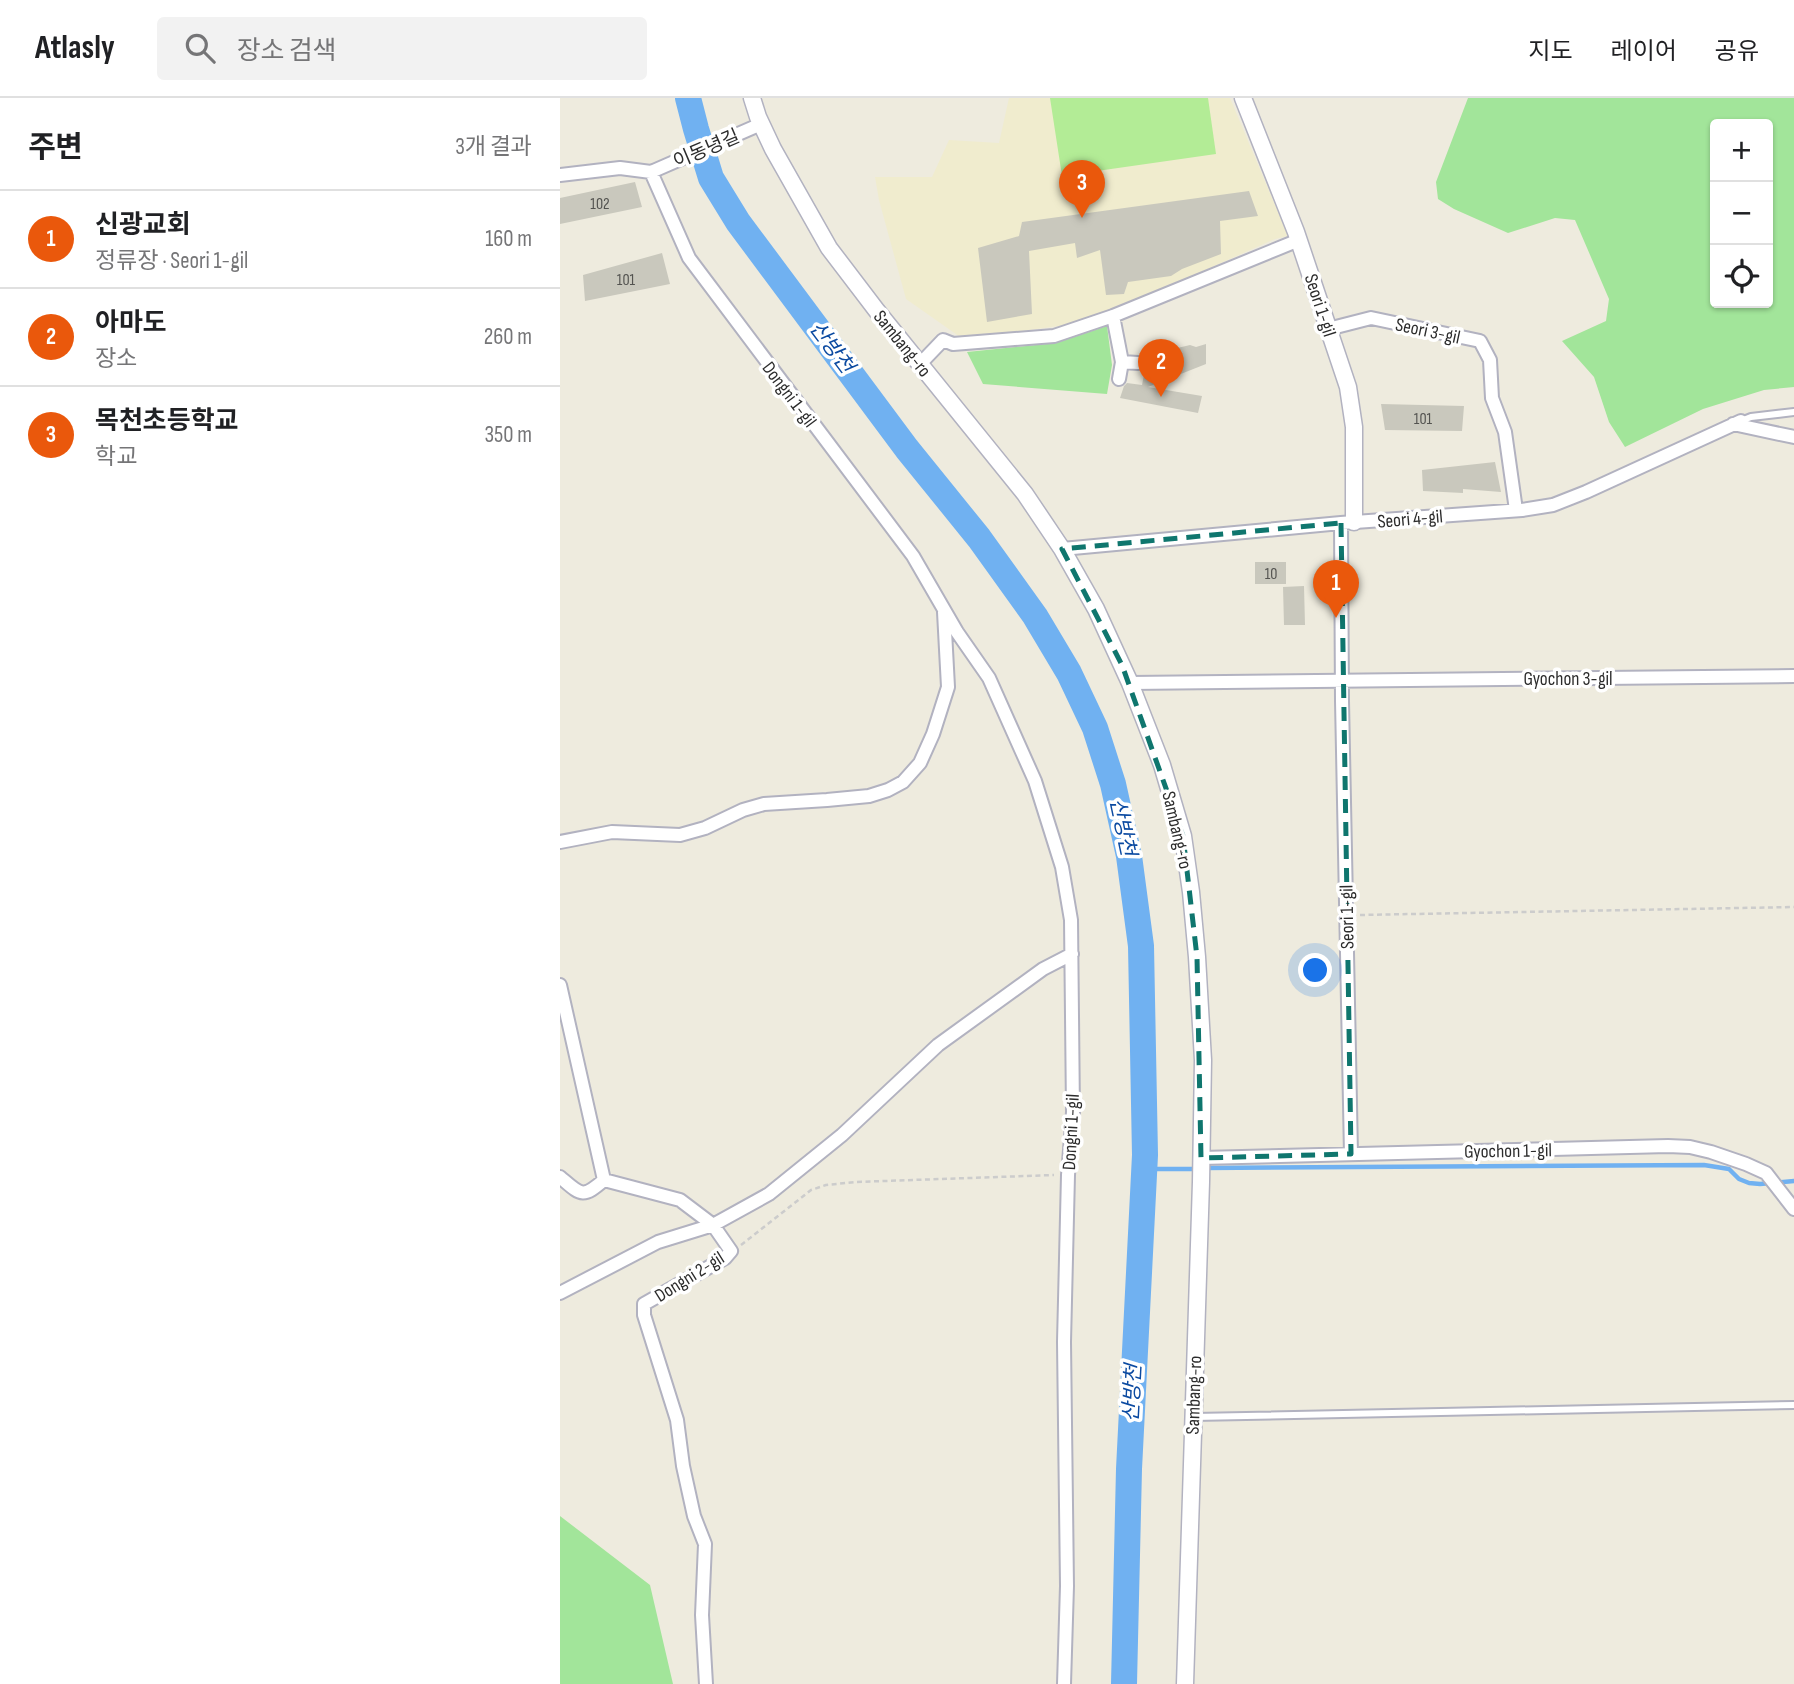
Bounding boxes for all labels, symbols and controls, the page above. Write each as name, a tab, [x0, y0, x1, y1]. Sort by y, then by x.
search box	[157, 17, 647, 80]
text: Atlasly	[35, 28, 115, 68]
icon: search	[181, 29, 219, 67]
text: 장소 검색	[237, 36, 337, 67]
text: 지도	[1528, 37, 1573, 66]
text: 레이어	[1611, 37, 1677, 66]
text: 공유	[1715, 37, 1759, 66]
map controls	[1710, 119, 1773, 308]
button: +	[1710, 119, 1773, 182]
street label: 이동녕길	[670, 125, 743, 174]
text: 주변	[28, 130, 83, 166]
text: 3개 결과	[455, 133, 532, 161]
pin: 3	[1059, 160, 1105, 218]
button: −	[1710, 182, 1773, 245]
house number: 102	[590, 195, 610, 214]
text: 신광교회	[95, 210, 191, 241]
text: 1	[46, 225, 56, 253]
text: 160 m	[485, 225, 532, 253]
button: locate	[1710, 245, 1773, 308]
text: 정류장 · Seori 1-gil	[95, 247, 248, 275]
house number: 101	[617, 271, 636, 290]
street label: Seori 1-gil	[1299, 271, 1340, 340]
street label: Sambang-ro	[868, 306, 936, 382]
text: 아마도	[95, 308, 167, 339]
street label: Seori 3-gil	[1393, 313, 1462, 350]
water label: 산방천	[804, 317, 861, 380]
text: 2	[46, 323, 56, 351]
text: 260 m	[484, 323, 532, 351]
pin: 2	[1138, 339, 1184, 397]
text: 장소	[95, 345, 137, 373]
street label: Dongni 1-gil	[757, 357, 821, 432]
text: 목천초등학교	[95, 406, 239, 437]
house number: 101	[1414, 410, 1433, 429]
text: 3	[46, 421, 56, 449]
text: 350 m	[484, 421, 532, 449]
text: 학교	[95, 443, 137, 471]
street label: Seori 4-gil	[1376, 505, 1444, 534]
pin: 1	[1313, 560, 1359, 618]
house number: 10	[1265, 565, 1277, 584]
street label: Gyochon 3-gil	[1523, 668, 1613, 691]
street label: Sambang-ro	[1156, 789, 1197, 871]
water label: 산방천	[1104, 796, 1141, 861]
street label: Seori 1-gil	[1335, 885, 1360, 949]
your location	[1298, 953, 1332, 987]
street label: Dongni 1-gil	[1058, 1093, 1085, 1171]
street label: Gyochon 1-gil	[1464, 1139, 1552, 1164]
street label: Dongni 2-gil	[651, 1247, 729, 1308]
street label: Sambang-ro	[1182, 1355, 1207, 1435]
water label: 산방천	[1118, 1361, 1147, 1423]

